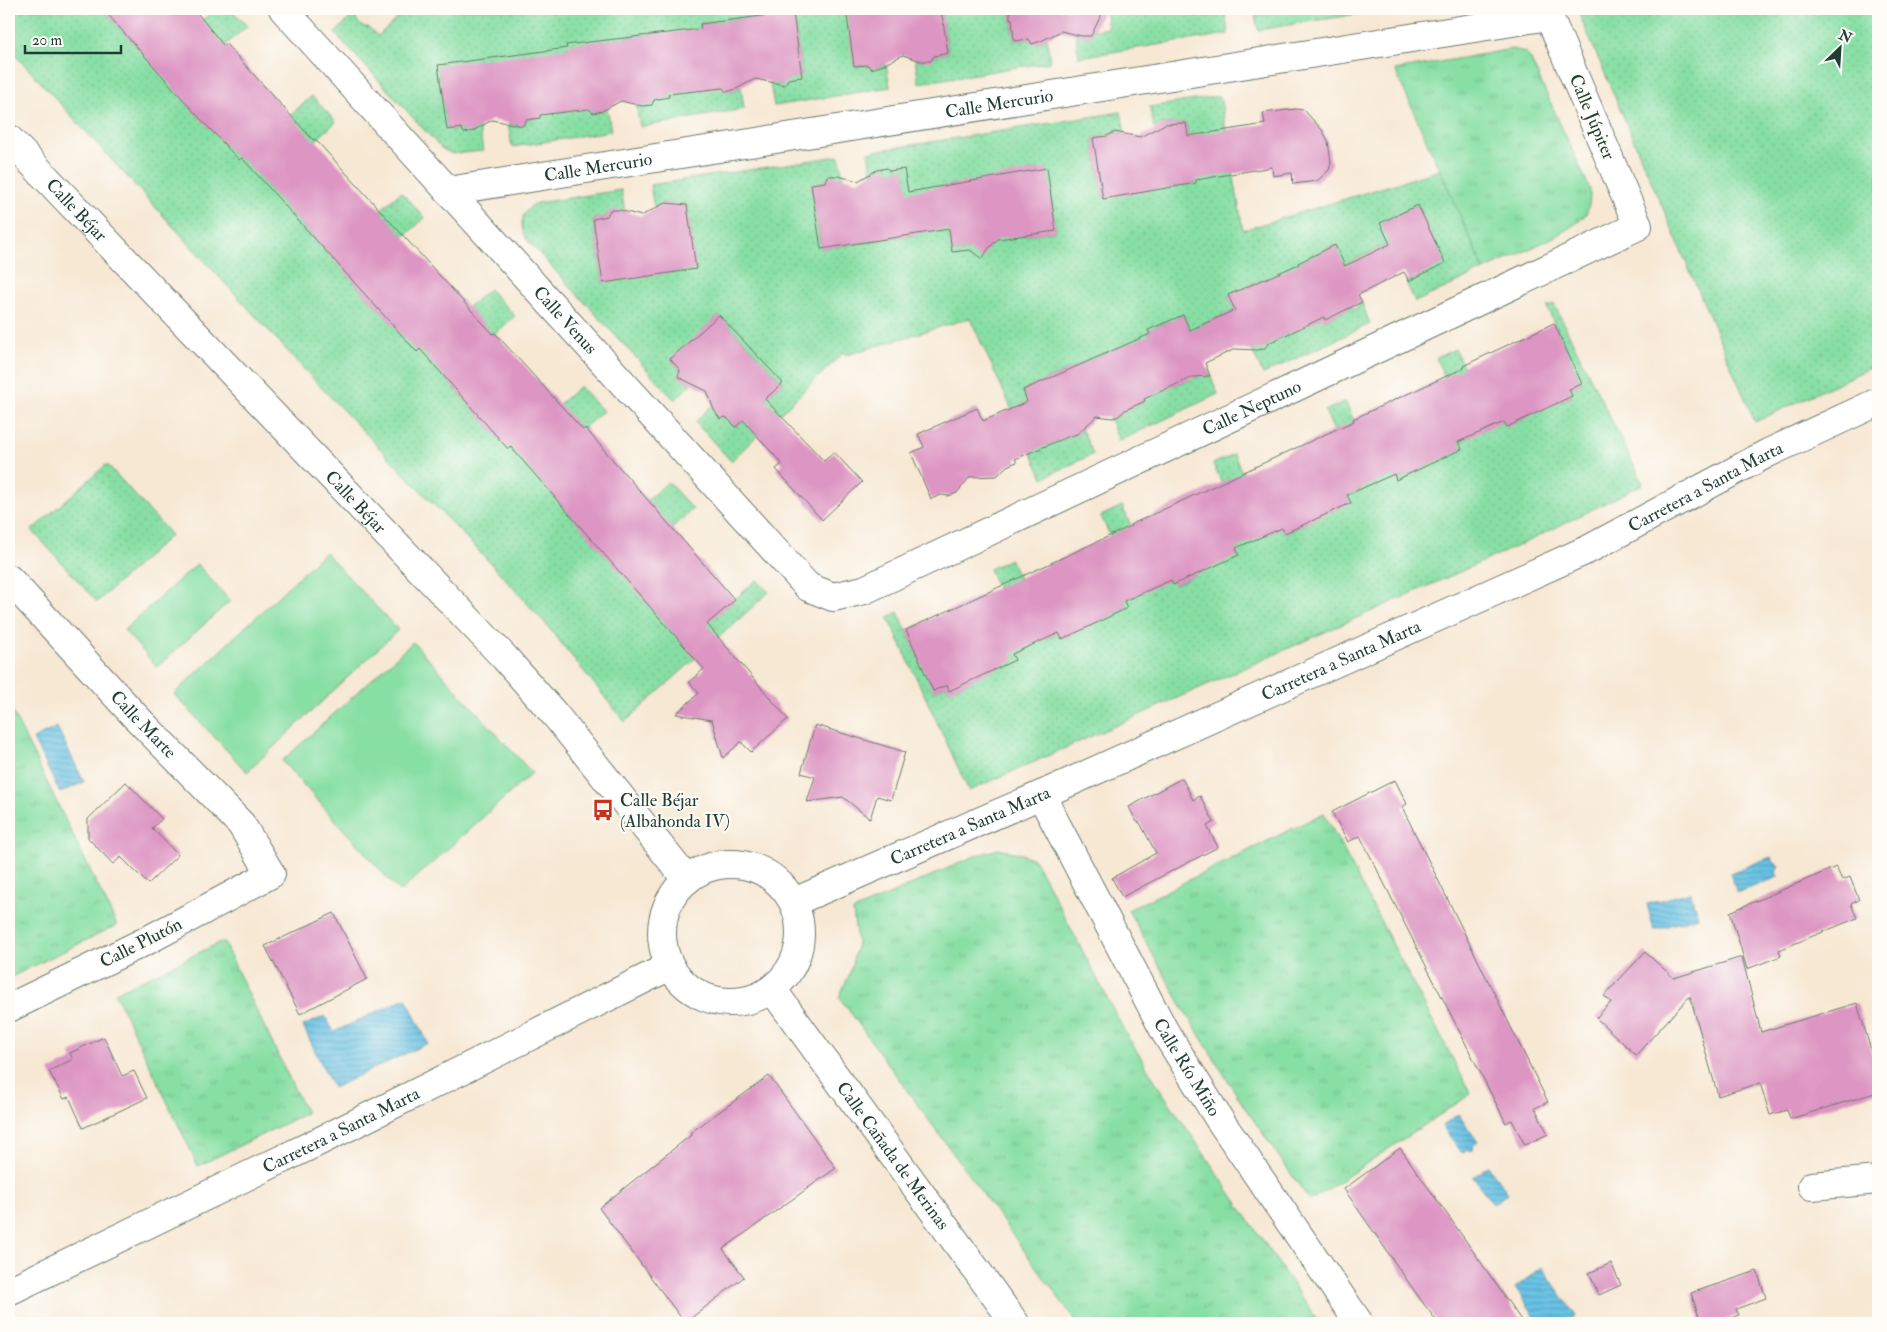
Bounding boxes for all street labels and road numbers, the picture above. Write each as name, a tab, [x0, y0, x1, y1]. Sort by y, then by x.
street label: Calle Júpiter	[1564, 71, 1620, 164]
street label: Calle Mercurio	[943, 83, 1055, 123]
street label: Calle Mercurio	[542, 147, 654, 187]
street label: Calle Béjar	[41, 173, 112, 246]
street label: Calle Venus	[528, 281, 602, 359]
street label: Calle Neptuno	[1199, 374, 1305, 441]
street label: Carretera a Santa Marta	[1624, 436, 1787, 537]
street label: Calle Béjar	[320, 466, 392, 539]
street label: Carretera a Santa Marta	[1258, 614, 1425, 706]
street label: Calle Marte	[106, 685, 182, 763]
street label: Carretera a Santa Marta	[887, 781, 1054, 870]
street label: Calle Plutón	[96, 913, 186, 973]
street label: Calle Río Miño	[1148, 1014, 1226, 1121]
street label: Calle Cañada de Merinas	[832, 1077, 955, 1234]
street label: Carretera a Santa Marta	[259, 1081, 424, 1178]

